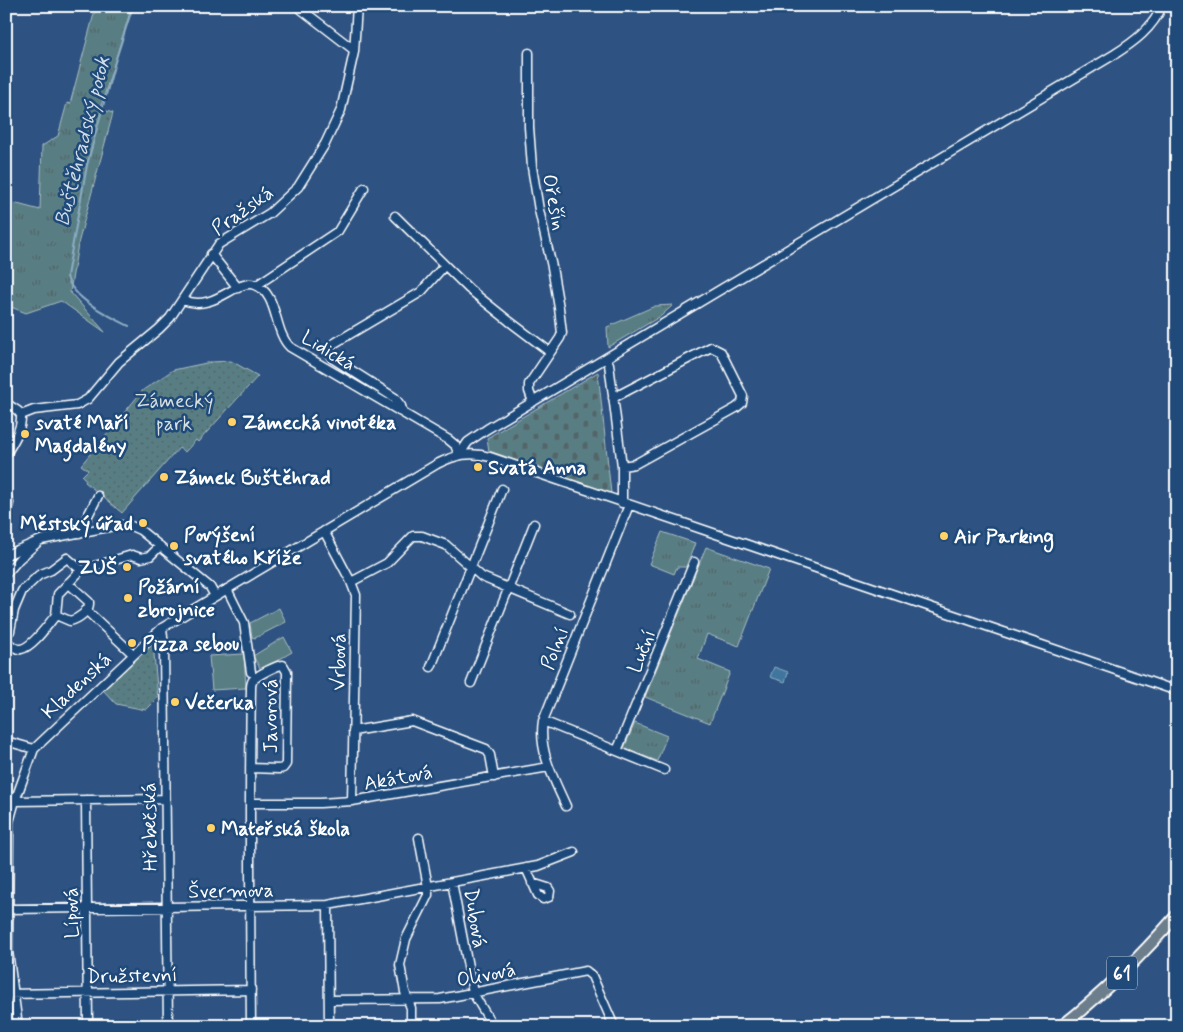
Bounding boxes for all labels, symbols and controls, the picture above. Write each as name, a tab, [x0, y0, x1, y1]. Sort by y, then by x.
water label: Buštěhradský potok	[48, 53, 118, 229]
street label: Ořešín	[535, 172, 572, 233]
street label: Pražská	[206, 180, 279, 242]
street label: Lidická	[296, 325, 360, 378]
park label: Zámecký park	[135, 388, 213, 438]
place label: svaté Maří Magdalény	[34, 410, 129, 462]
place label: Zámecká vinotéka	[242, 410, 396, 437]
marker: Zámecká vinotéka	[226, 416, 238, 428]
marker: svaté Maří Magdalény	[19, 428, 31, 440]
place label: Svatá Anna	[488, 455, 586, 482]
marker: Svatá Anna	[472, 461, 484, 473]
place label: Zámek Buštěhrad	[174, 465, 331, 492]
marker: Zámek Buštěhrad	[158, 471, 170, 483]
place label: Městský úřad	[20, 511, 133, 538]
marker: Městský úřad	[137, 517, 149, 529]
place label: Povýšení svatého Kříže	[183, 522, 302, 572]
place label: Air Parking	[954, 524, 1054, 553]
marker: Air Parking	[938, 530, 950, 542]
marker: Povýšení svatého Kříže	[168, 540, 180, 552]
place label: ZUŠ	[78, 555, 117, 582]
marker: ZUŠ	[121, 561, 133, 573]
place label: Požární zbrojnice	[138, 574, 215, 624]
marker: Požární zbrojnice	[122, 592, 134, 604]
street label: Polní	[535, 623, 576, 674]
street label: Luční	[622, 626, 663, 677]
place label: Pizza sebou	[142, 631, 239, 658]
street label: Vrbová	[326, 633, 353, 691]
marker: Pizza sebou	[126, 637, 138, 649]
street label: Kladenská	[36, 647, 118, 726]
street label: Javorová	[258, 679, 285, 753]
place label: Večerka	[185, 690, 254, 717]
marker: Večerka	[169, 696, 181, 708]
street label: Akátová	[362, 759, 435, 798]
street label: Hřebečská	[136, 782, 165, 872]
place label: Mateřská škola	[221, 816, 350, 843]
marker: Mateřská škola	[205, 822, 217, 834]
street label: Švermova	[188, 877, 274, 906]
street label: Dubová	[456, 886, 493, 950]
street label: Lípová	[59, 887, 86, 939]
road number: 61	[1107, 956, 1137, 990]
street label: Olivová	[454, 957, 518, 994]
street label: Družstevní	[86, 962, 178, 991]

